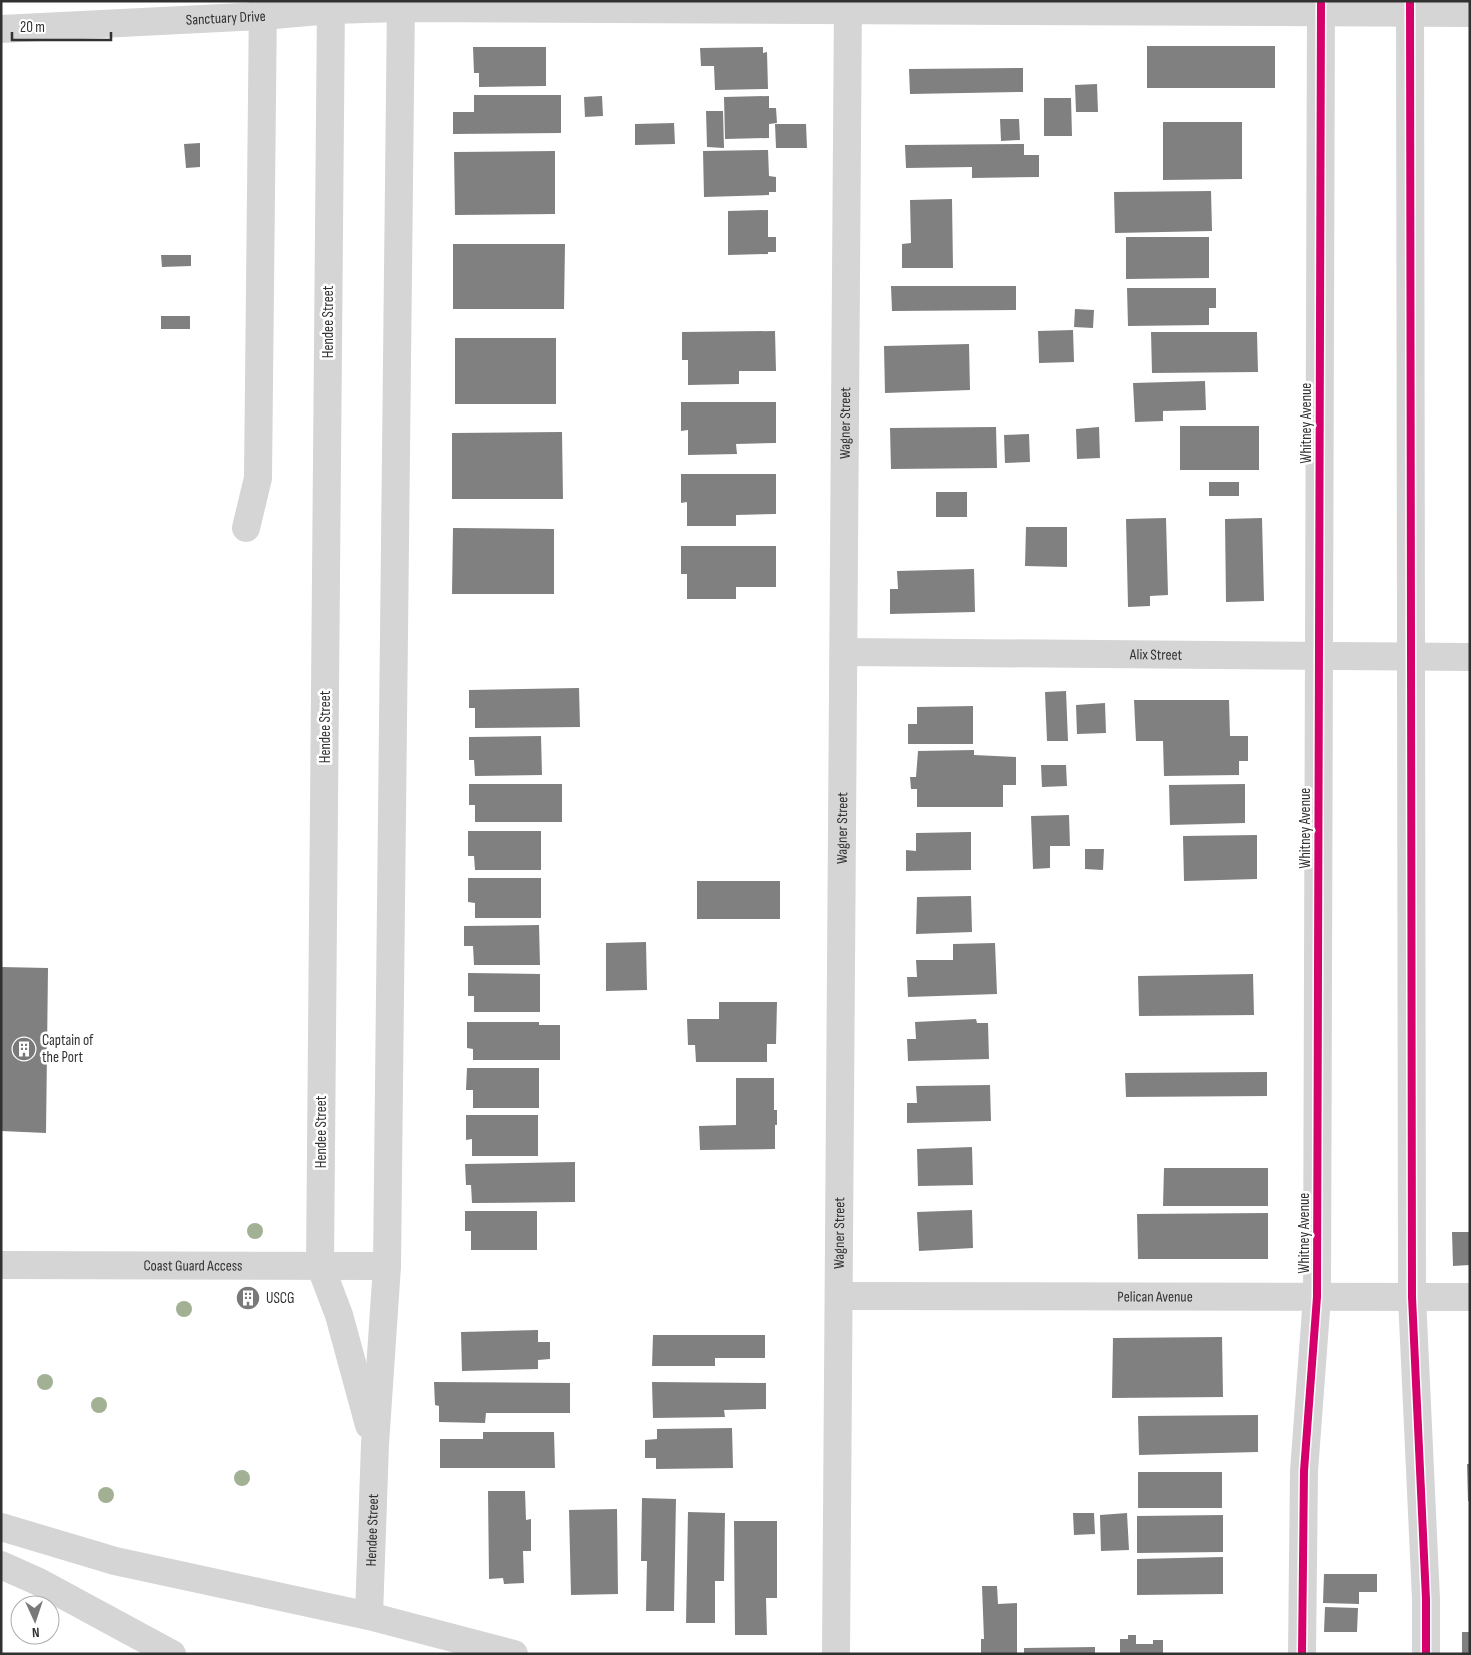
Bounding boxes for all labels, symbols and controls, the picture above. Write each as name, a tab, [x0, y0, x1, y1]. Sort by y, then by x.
street label: Sanctuary Drive	[185, 6, 267, 29]
scale bar	[12, 10, 111, 42]
text: 20 m	[20, 18, 45, 37]
street label: Hendee Street	[319, 285, 338, 358]
street label: Whitney Avenue	[1297, 383, 1316, 463]
street label: Wagner Street	[835, 387, 855, 459]
street label: Alix Street	[1129, 645, 1183, 664]
street label: Hendee Street	[316, 690, 335, 763]
street label: Whitney Avenue	[1296, 788, 1315, 868]
street label: Wagner Street	[832, 792, 852, 864]
place label: Captain of the Port	[42, 1031, 94, 1067]
building icon: Captain of the Port	[11, 1036, 37, 1062]
street label: Hendee Street	[312, 1095, 331, 1168]
street label: Whitney Avenue	[1295, 1193, 1314, 1273]
street label: Wagner Street	[829, 1197, 849, 1269]
street label: Coast Guard Access	[143, 1256, 243, 1275]
building icon: USCG	[235, 1285, 261, 1311]
street label: Pelican Avenue	[1117, 1287, 1193, 1306]
place label: USCG	[266, 1289, 295, 1308]
street label: Hendee Street	[361, 1493, 383, 1567]
north arrow	[10, 1595, 60, 1645]
text: N	[31, 1624, 40, 1641]

